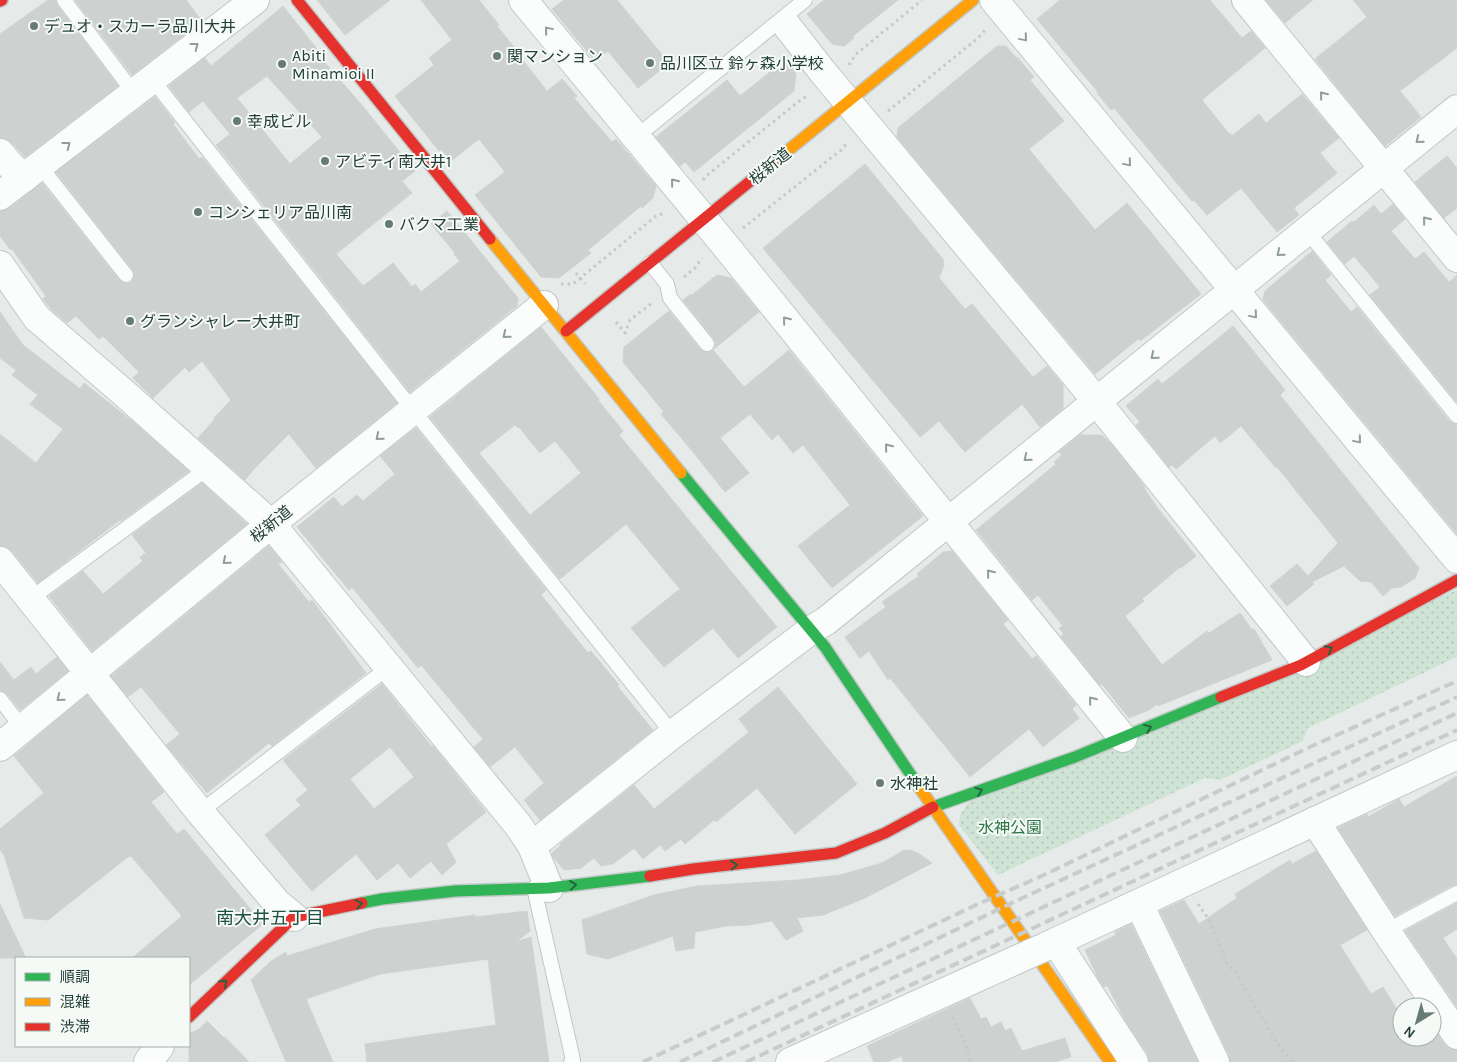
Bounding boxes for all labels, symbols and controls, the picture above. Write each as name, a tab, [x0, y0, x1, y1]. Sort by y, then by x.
place label: デュオ・スカーラ品川大井	[44, 17, 236, 36]
marker: デュオ・スカーラ品川大井	[28, 20, 40, 32]
one-way arrow	[545, 27, 553, 36]
one-way arrow	[1019, 32, 1028, 41]
one-way arrow	[189, 43, 199, 52]
place label: Abiti Minamioi II	[292, 46, 375, 83]
place label: 関マンション	[507, 47, 603, 66]
marker: 関マンション	[491, 50, 503, 62]
place label: 品川区立 鈴ヶ森小学校	[660, 54, 824, 73]
marker: 品川区立 鈴ヶ森小学校	[644, 57, 656, 69]
marker: Abiti Minamioi II	[276, 58, 288, 70]
one-way arrow	[1320, 91, 1329, 100]
place label: 幸成ビル	[247, 112, 311, 131]
marker: 幸成ビル	[231, 115, 243, 127]
one-way arrow	[1416, 134, 1425, 143]
one-way arrow	[61, 143, 70, 151]
street label: 桜新道	[745, 144, 795, 188]
place label: アビティ南大井1	[335, 152, 451, 171]
marker: アビティ南大井1	[319, 155, 331, 167]
one-way arrow	[1123, 157, 1132, 166]
one-way arrow	[671, 179, 679, 188]
place label: コンシェリア品川南	[208, 203, 352, 222]
marker: コンシェリア品川南	[192, 206, 204, 218]
place label: バクマ工業	[399, 215, 479, 234]
one-way arrow	[1423, 217, 1432, 226]
marker: バクマ工業	[383, 218, 395, 230]
one-way arrow	[1277, 248, 1286, 256]
one-way arrow	[1249, 309, 1258, 318]
place label: グランシャレー大井町	[140, 312, 300, 331]
marker: グランシャレー大井町	[124, 315, 136, 327]
one-way arrow	[783, 317, 792, 326]
one-way arrow	[503, 330, 512, 338]
one-way arrow	[1150, 350, 1159, 359]
one-way arrow	[375, 431, 385, 440]
one-way arrow	[1353, 434, 1362, 443]
one-way arrow	[886, 444, 894, 453]
one-way arrow	[1024, 453, 1033, 462]
street label: 桜新道	[246, 502, 296, 546]
one-way arrow	[222, 556, 231, 565]
one-way arrow	[988, 570, 996, 579]
one-way arrow	[1324, 646, 1333, 656]
one-way arrow	[57, 693, 66, 701]
one-way arrow	[1090, 697, 1098, 706]
one-way arrow	[1143, 723, 1152, 734]
place label: 水神社	[890, 774, 938, 793]
marker: 水神社	[874, 777, 886, 789]
one-way arrow	[975, 787, 983, 797]
park label: 水神公園	[978, 818, 1042, 837]
one-way arrow	[730, 860, 738, 871]
one-way arrow	[569, 880, 577, 891]
one-way arrow	[354, 899, 363, 909]
district label: 南大井五丁目	[216, 907, 324, 929]
legend	[15, 957, 190, 1047]
text: 順調	[60, 968, 90, 986]
one-way arrow	[218, 980, 227, 989]
text: 混雑	[60, 993, 90, 1011]
north arrow	[1392, 997, 1442, 1047]
text: 渋滞	[60, 1018, 90, 1036]
text: N	[1400, 1022, 1419, 1042]

